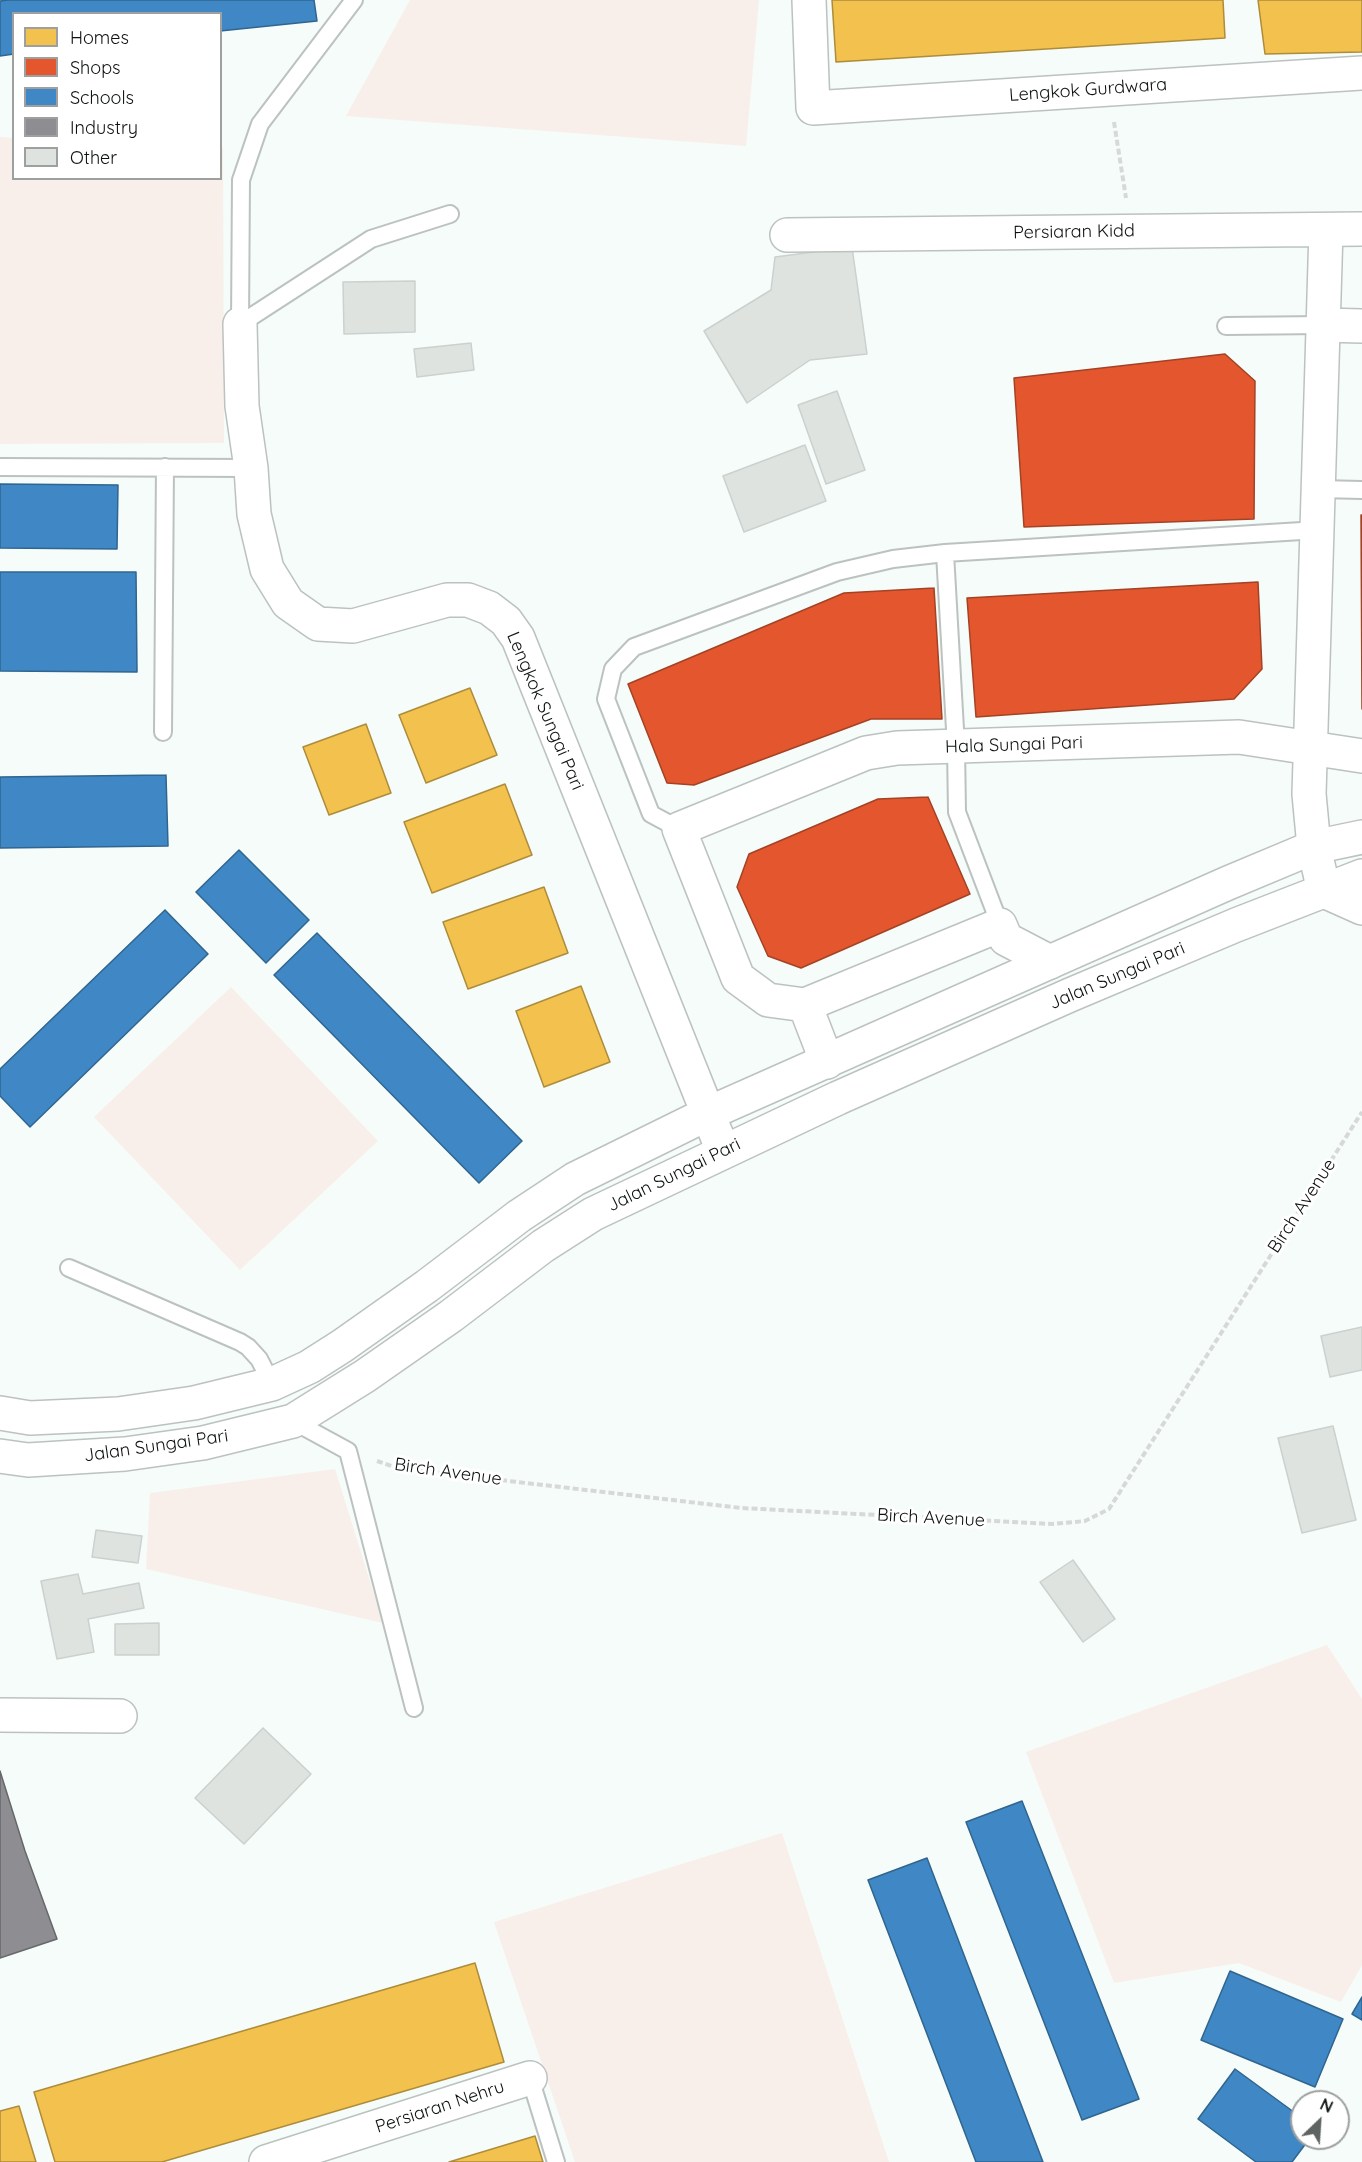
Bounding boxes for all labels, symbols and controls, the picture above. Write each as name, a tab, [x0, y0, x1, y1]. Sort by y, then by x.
legend	[12, 12, 222, 180]
text: Homes	[70, 26, 129, 49]
text: Shops	[70, 56, 121, 79]
street label: Lengkok Gurdwara	[1008, 74, 1168, 106]
text: Schools	[70, 86, 134, 109]
text: Industry	[70, 116, 138, 139]
text: Other	[70, 146, 117, 169]
street label: Persiaran Kidd	[1013, 220, 1135, 244]
street label: Lengkok Sungai Pari	[502, 629, 588, 793]
street label: Hala Sungai Pari	[945, 732, 1083, 758]
street label: Jalan Sungai Pari	[1046, 938, 1188, 1014]
street label: Jalan Sungai Pari	[604, 1133, 744, 1217]
street label: Birch Avenue	[1263, 1155, 1341, 1257]
street label: Jalan Sungai Pari	[82, 1425, 230, 1467]
street label: Birch Avenue	[393, 1454, 503, 1490]
street label: Birch Avenue	[876, 1504, 986, 1532]
street label: Persiaran Nehru	[373, 2076, 507, 2138]
north arrow	[1290, 2090, 1350, 2150]
text: N	[1317, 2094, 1336, 2117]

